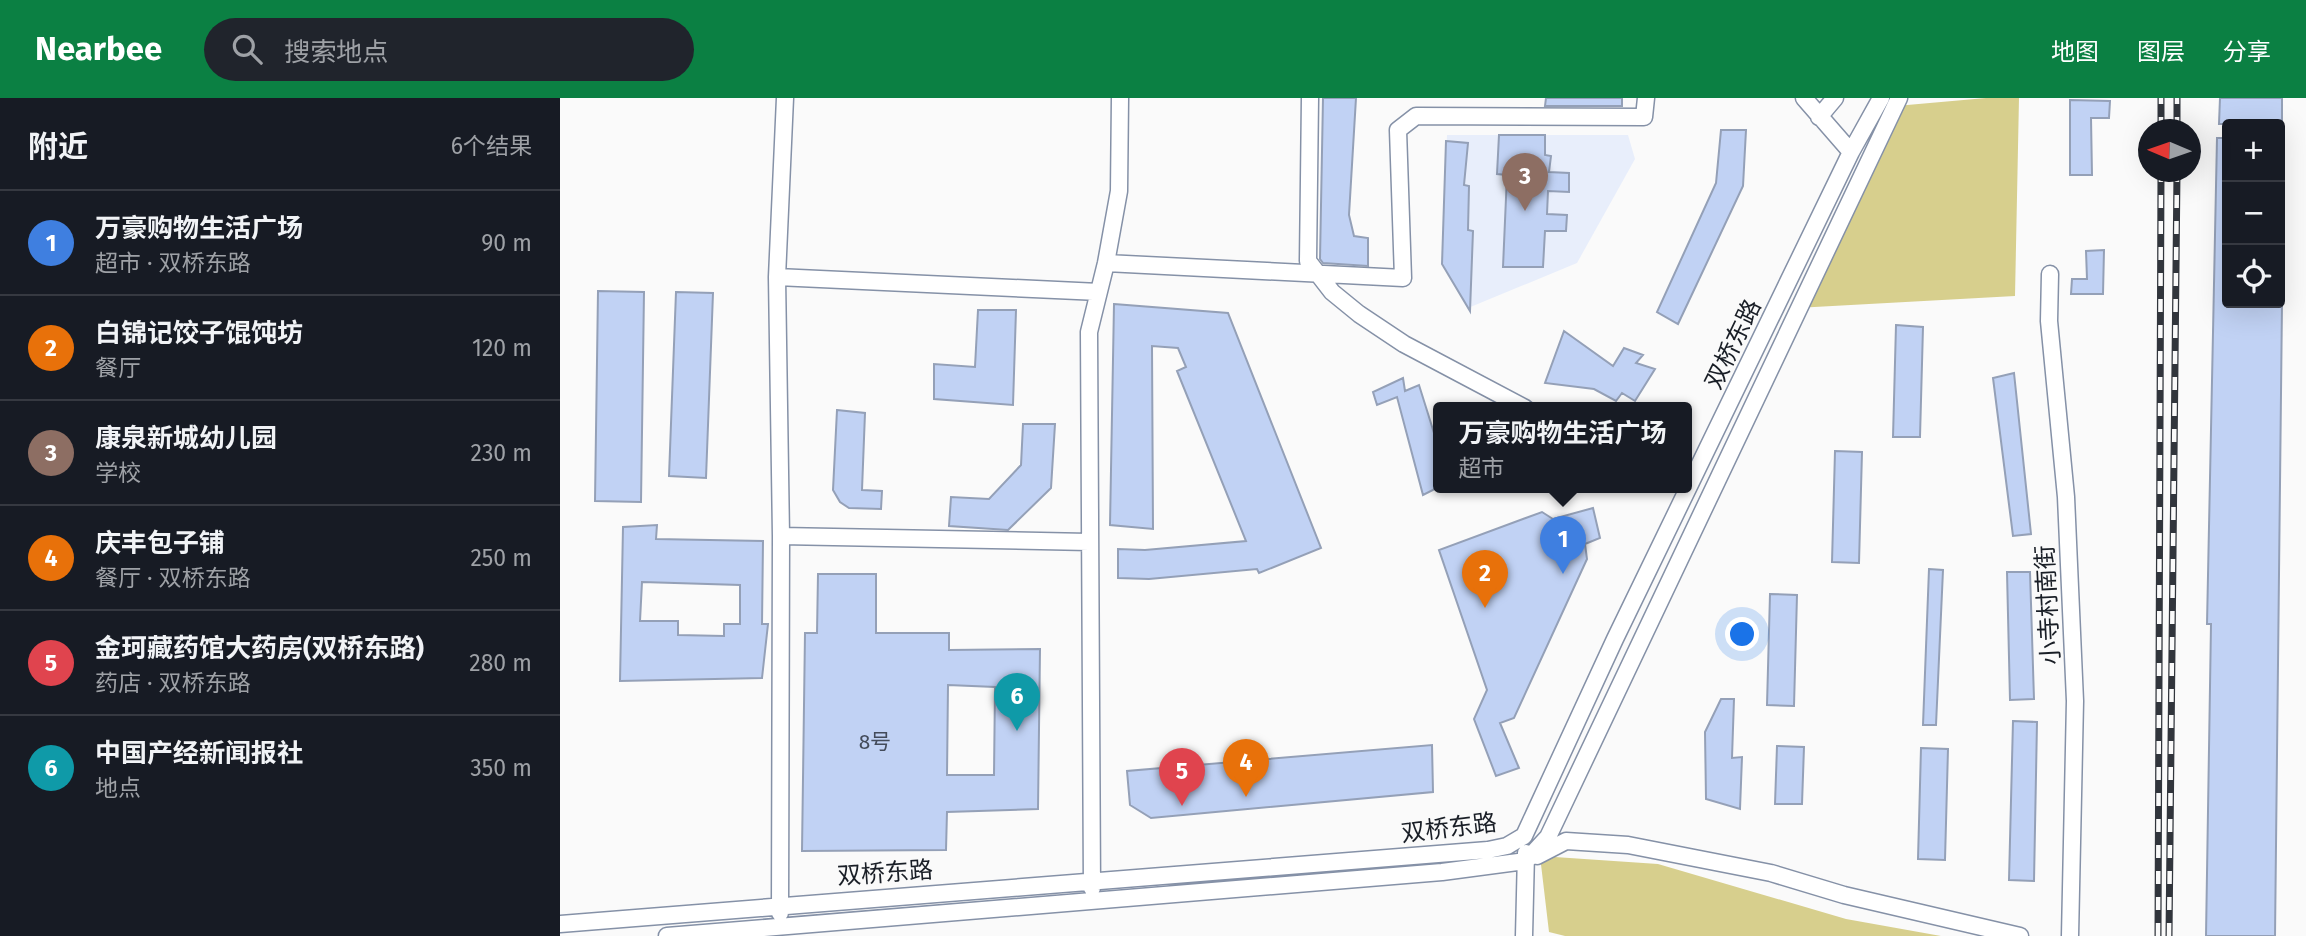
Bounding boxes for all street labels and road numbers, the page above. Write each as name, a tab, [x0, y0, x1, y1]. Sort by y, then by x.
street label: 双桥东路	[1699, 295, 1767, 393]
street label: 小寺村南街	[2031, 544, 2065, 666]
street label: 双桥东路	[1400, 808, 1498, 848]
street label: 双桥东路	[836, 856, 934, 890]

